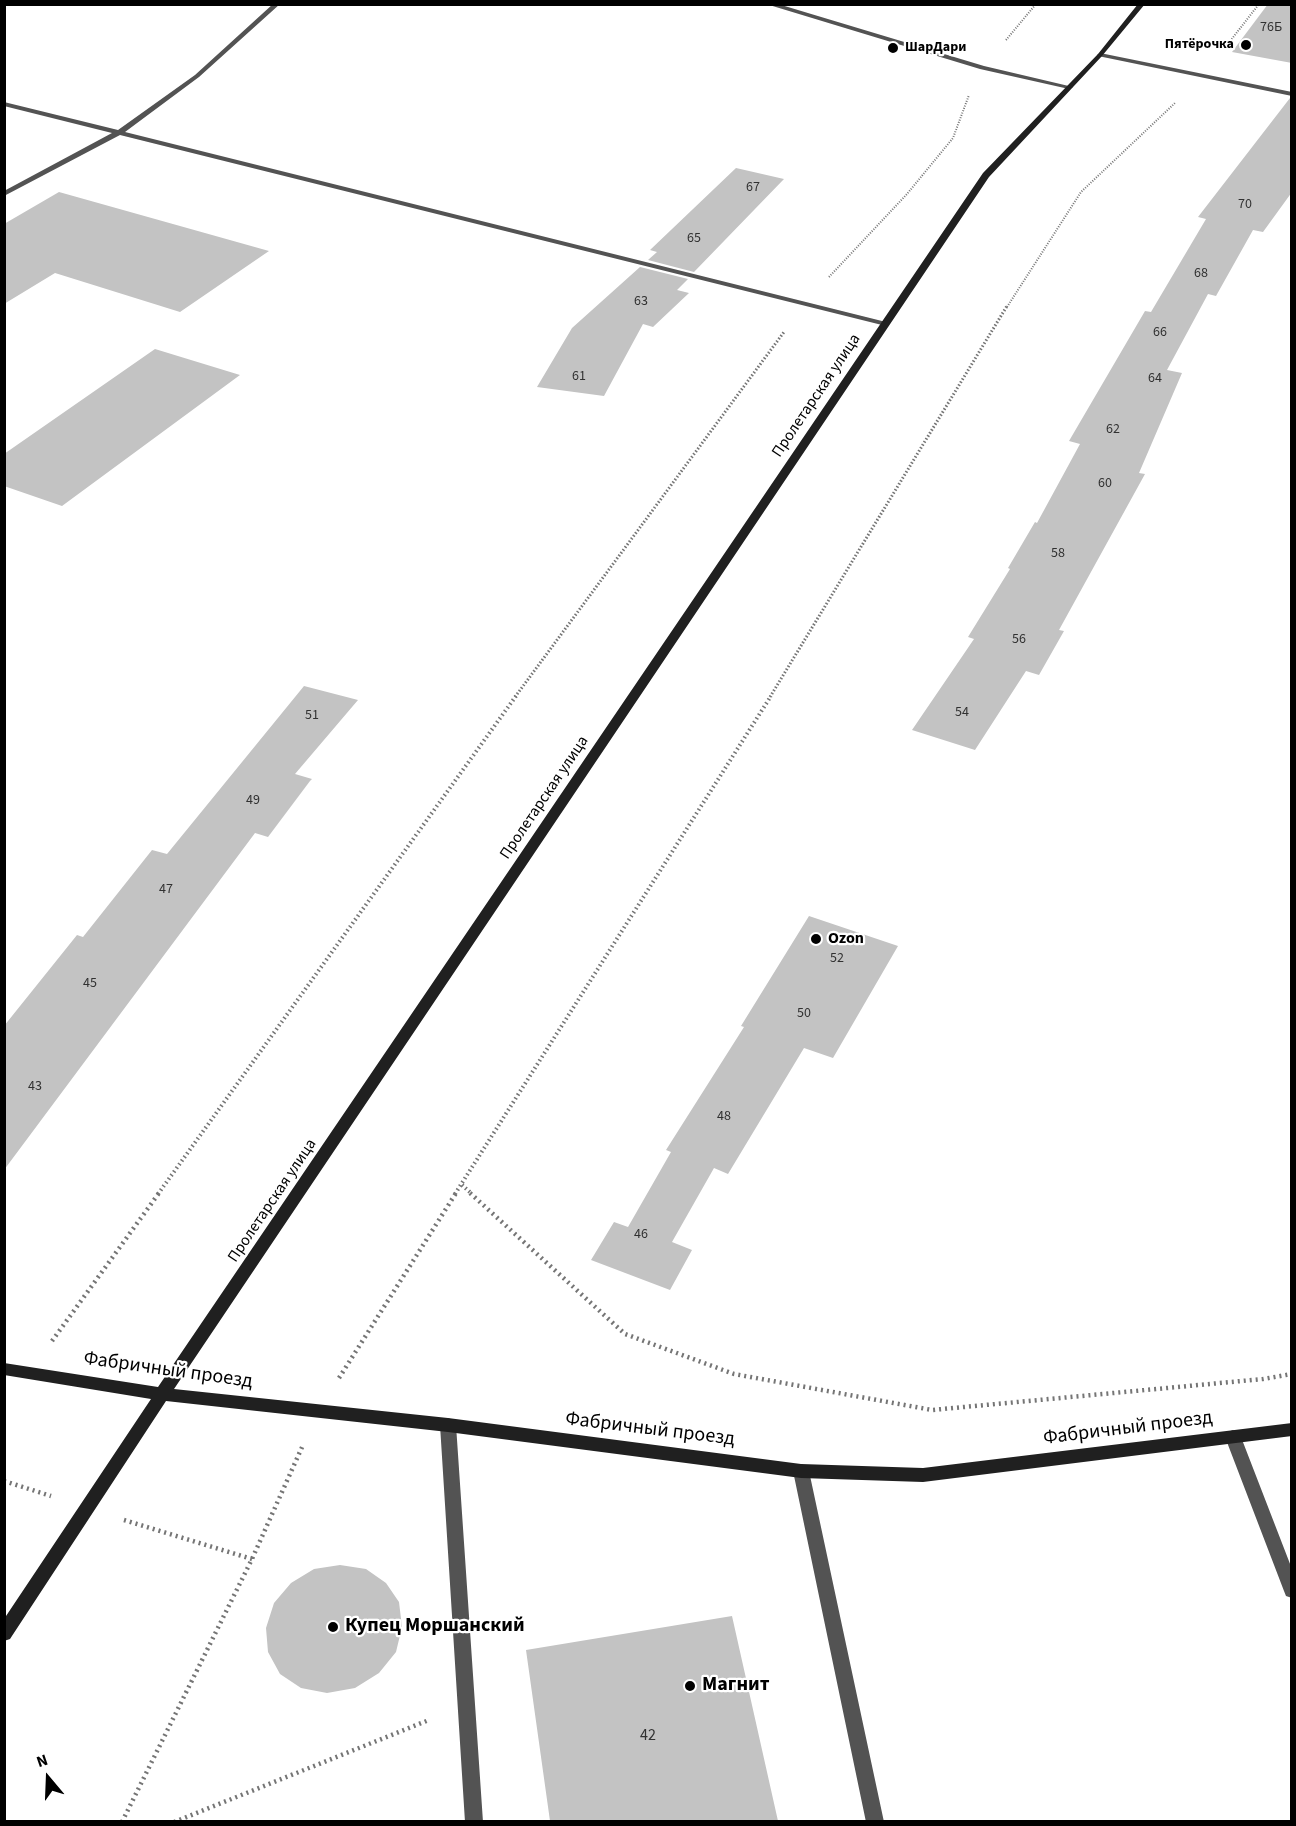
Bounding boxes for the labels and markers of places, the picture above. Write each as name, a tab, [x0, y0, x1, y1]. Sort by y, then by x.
place label: Пятёрочка	[1165, 37, 1234, 53]
marker: Пятёрочка	[1239, 38, 1253, 52]
place label: ШарДари	[905, 40, 966, 56]
marker: ШарДари	[886, 41, 900, 55]
place label: Ozon	[828, 929, 864, 949]
marker: Ozon	[809, 932, 823, 946]
place label: Купец Моршанский	[345, 1615, 525, 1639]
marker: Купец Моршанский	[326, 1620, 340, 1634]
place label: Магнит	[702, 1674, 770, 1698]
marker: Магнит	[683, 1679, 697, 1693]

